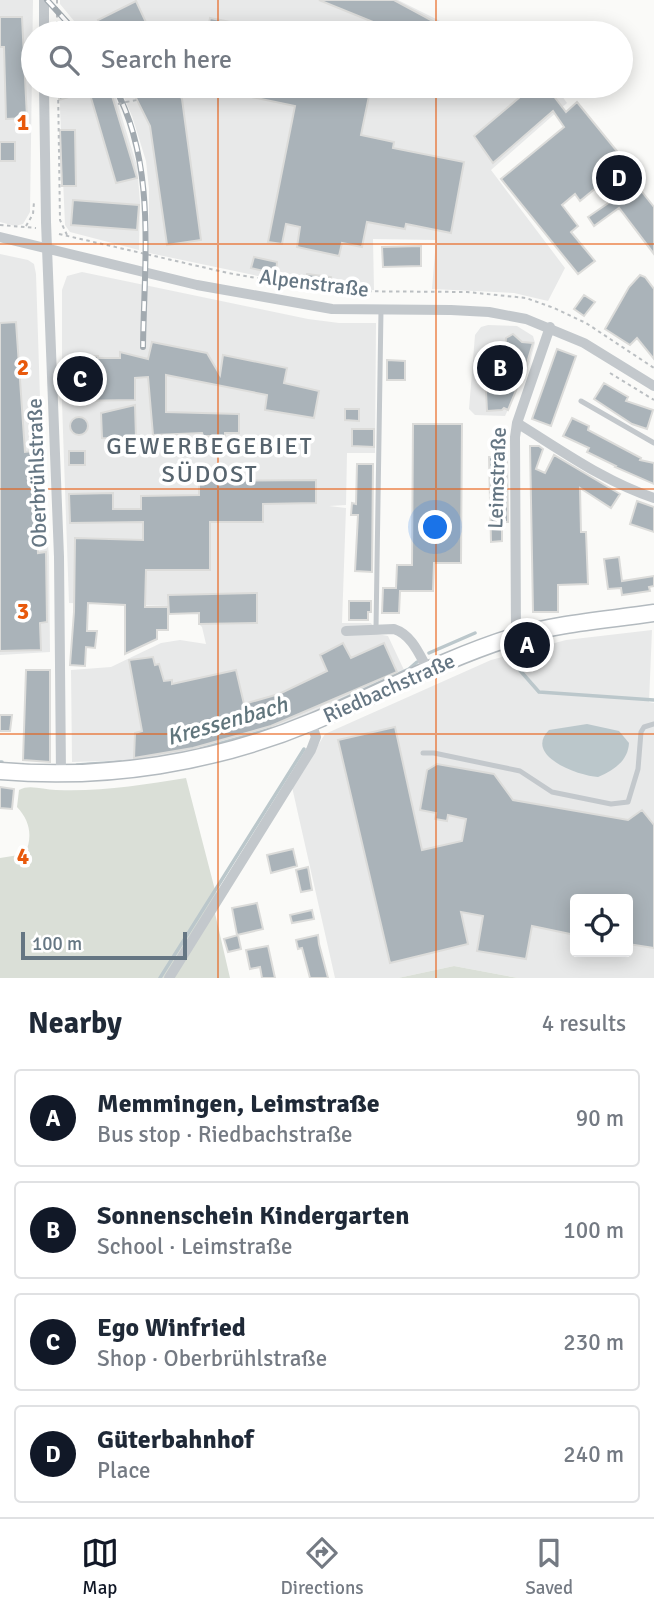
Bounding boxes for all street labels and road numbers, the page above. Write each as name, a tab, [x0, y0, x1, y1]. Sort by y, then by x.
street label: Alpenstraße	[258, 263, 370, 303]
street label: Oberbrühlstraße	[21, 398, 53, 548]
street label: Leimstraße	[482, 427, 512, 529]
street label: Riedbachstraße	[319, 647, 459, 729]

